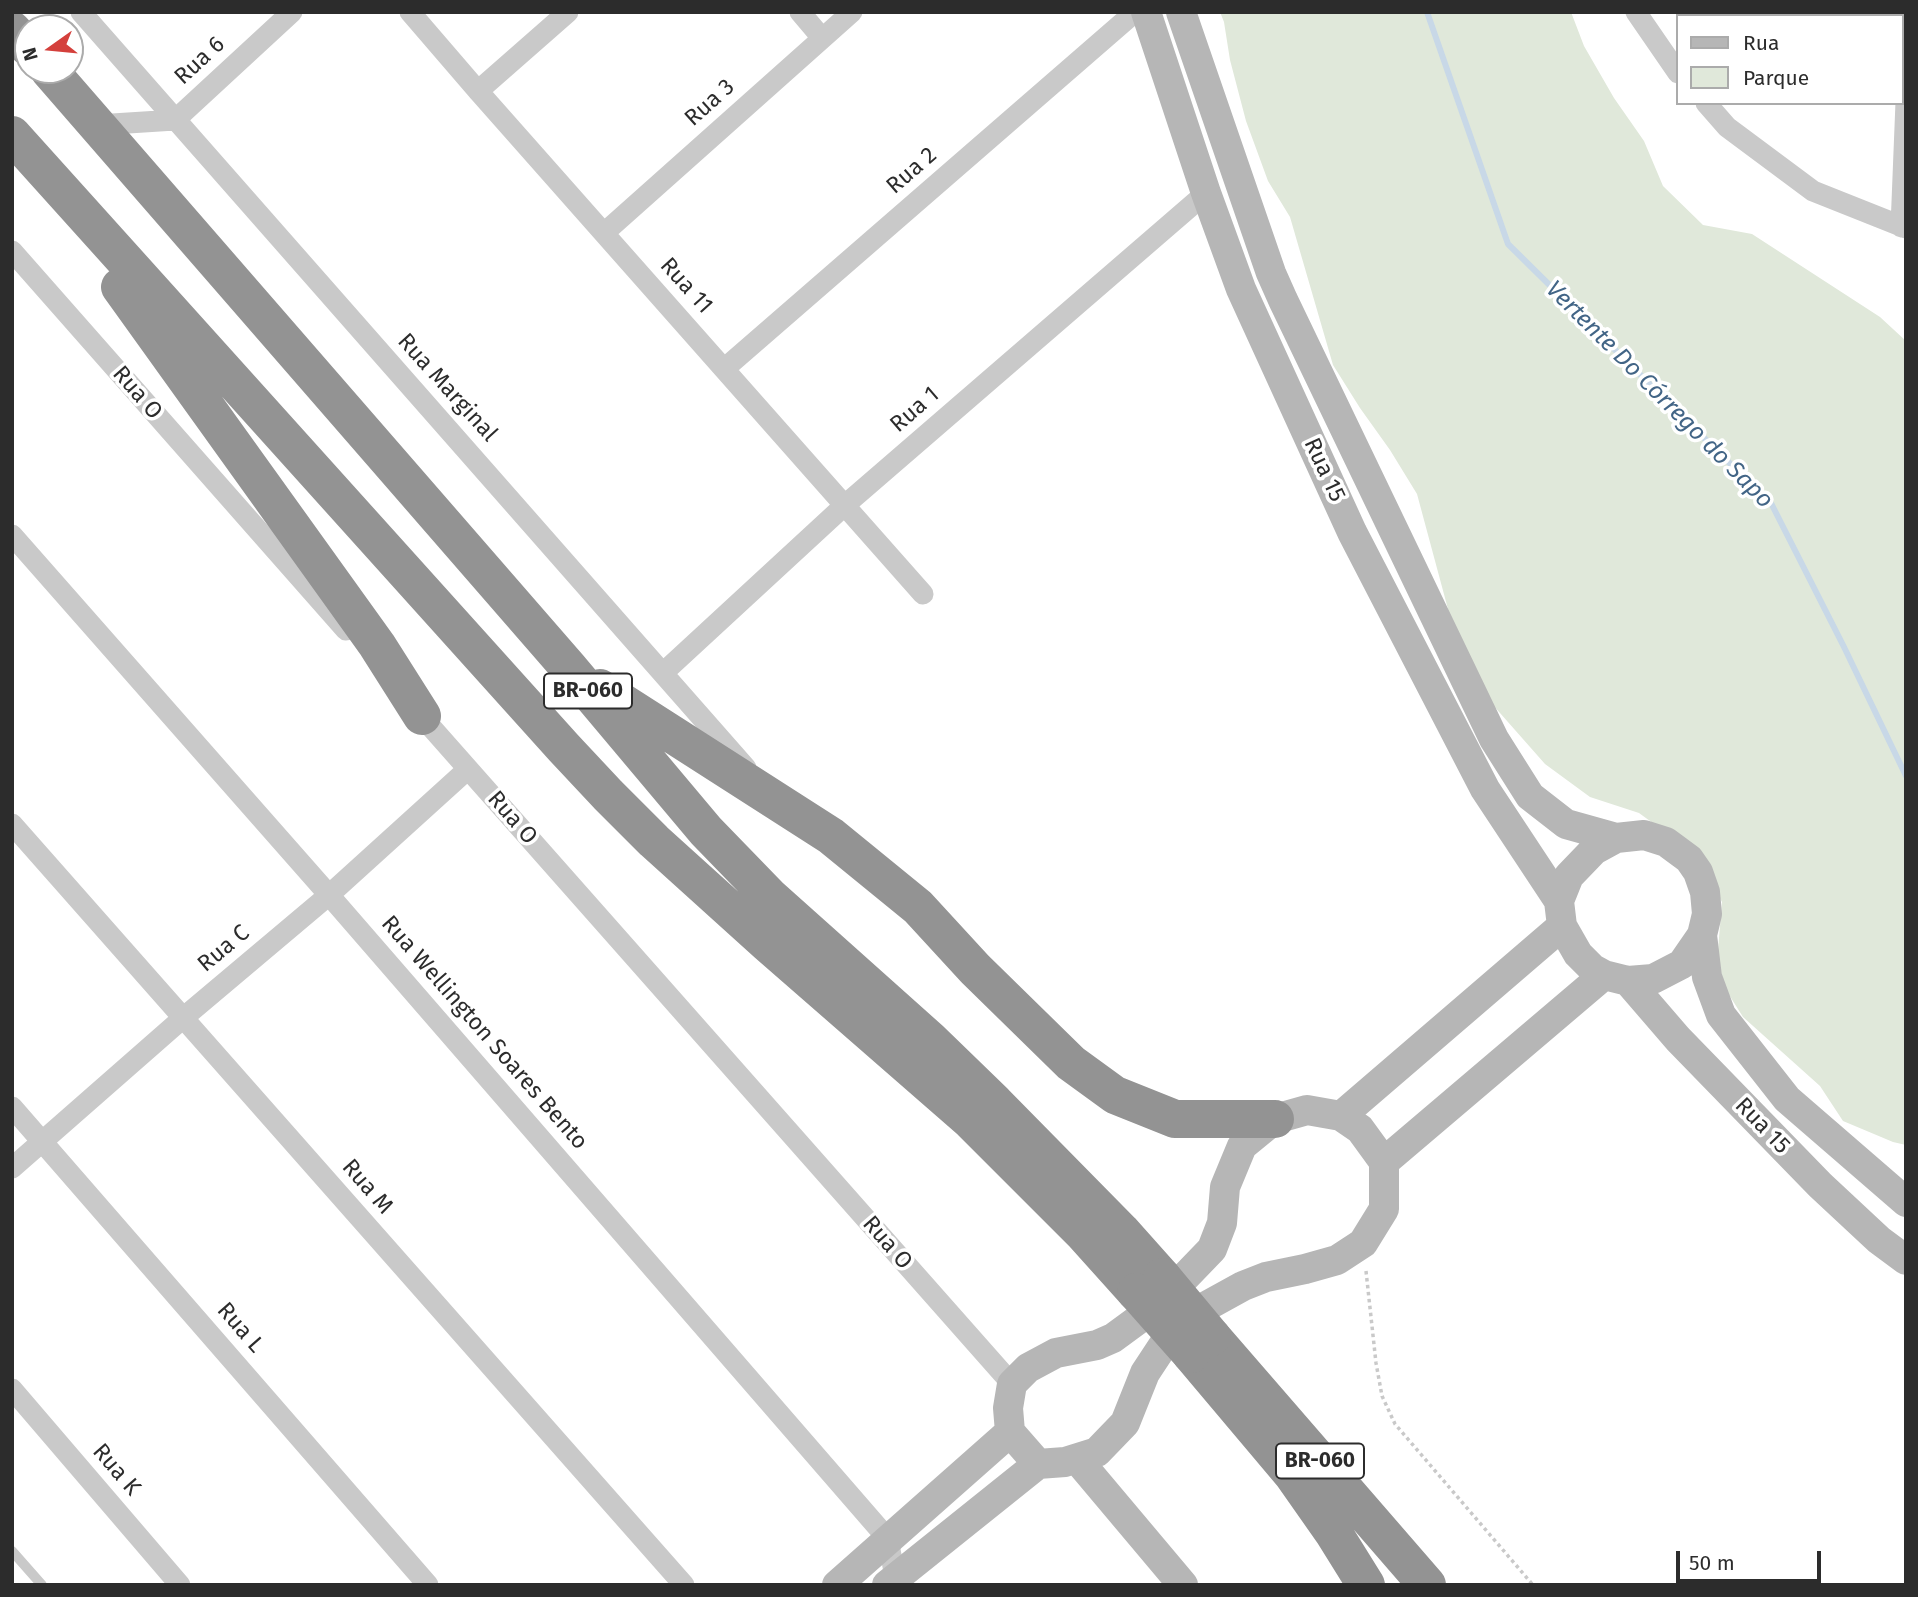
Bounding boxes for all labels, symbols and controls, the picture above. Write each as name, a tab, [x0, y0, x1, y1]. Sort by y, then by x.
north arrow	[14, 14, 84, 84]
legend	[1676, 14, 1904, 105]
text: Rua	[1743, 30, 1779, 56]
street label: Rua 6	[169, 31, 231, 91]
text: N	[17, 45, 43, 63]
text: Parque	[1743, 65, 1809, 91]
street label: Rua 3	[679, 74, 741, 132]
street label: Rua 2	[881, 142, 943, 200]
street label: Rua 11	[654, 252, 718, 320]
water label: Vertente Do Córrego do Sapo	[1539, 275, 1779, 515]
street label: Rua Marginal	[391, 328, 503, 448]
street label: Rua O	[106, 361, 168, 425]
street label: Rua 1	[885, 381, 945, 439]
street label: Rua 15	[1297, 434, 1351, 506]
road number: BR-060	[544, 674, 632, 708]
street label: Rua O	[481, 786, 543, 850]
street label: Rua Wellington Soares Bento	[375, 910, 593, 1156]
street label: Rua C	[193, 920, 255, 978]
street label: Rua 15	[1729, 1092, 1795, 1160]
street label: Rua M	[336, 1154, 398, 1220]
street label: Rua O	[856, 1211, 918, 1275]
street label: Rua L	[211, 1297, 269, 1359]
street label: Rua K	[86, 1439, 146, 1501]
road number: BR-060	[1276, 1444, 1364, 1478]
scale bar	[1680, 1538, 1825, 1582]
text: 50 m	[1689, 1550, 1735, 1576]

